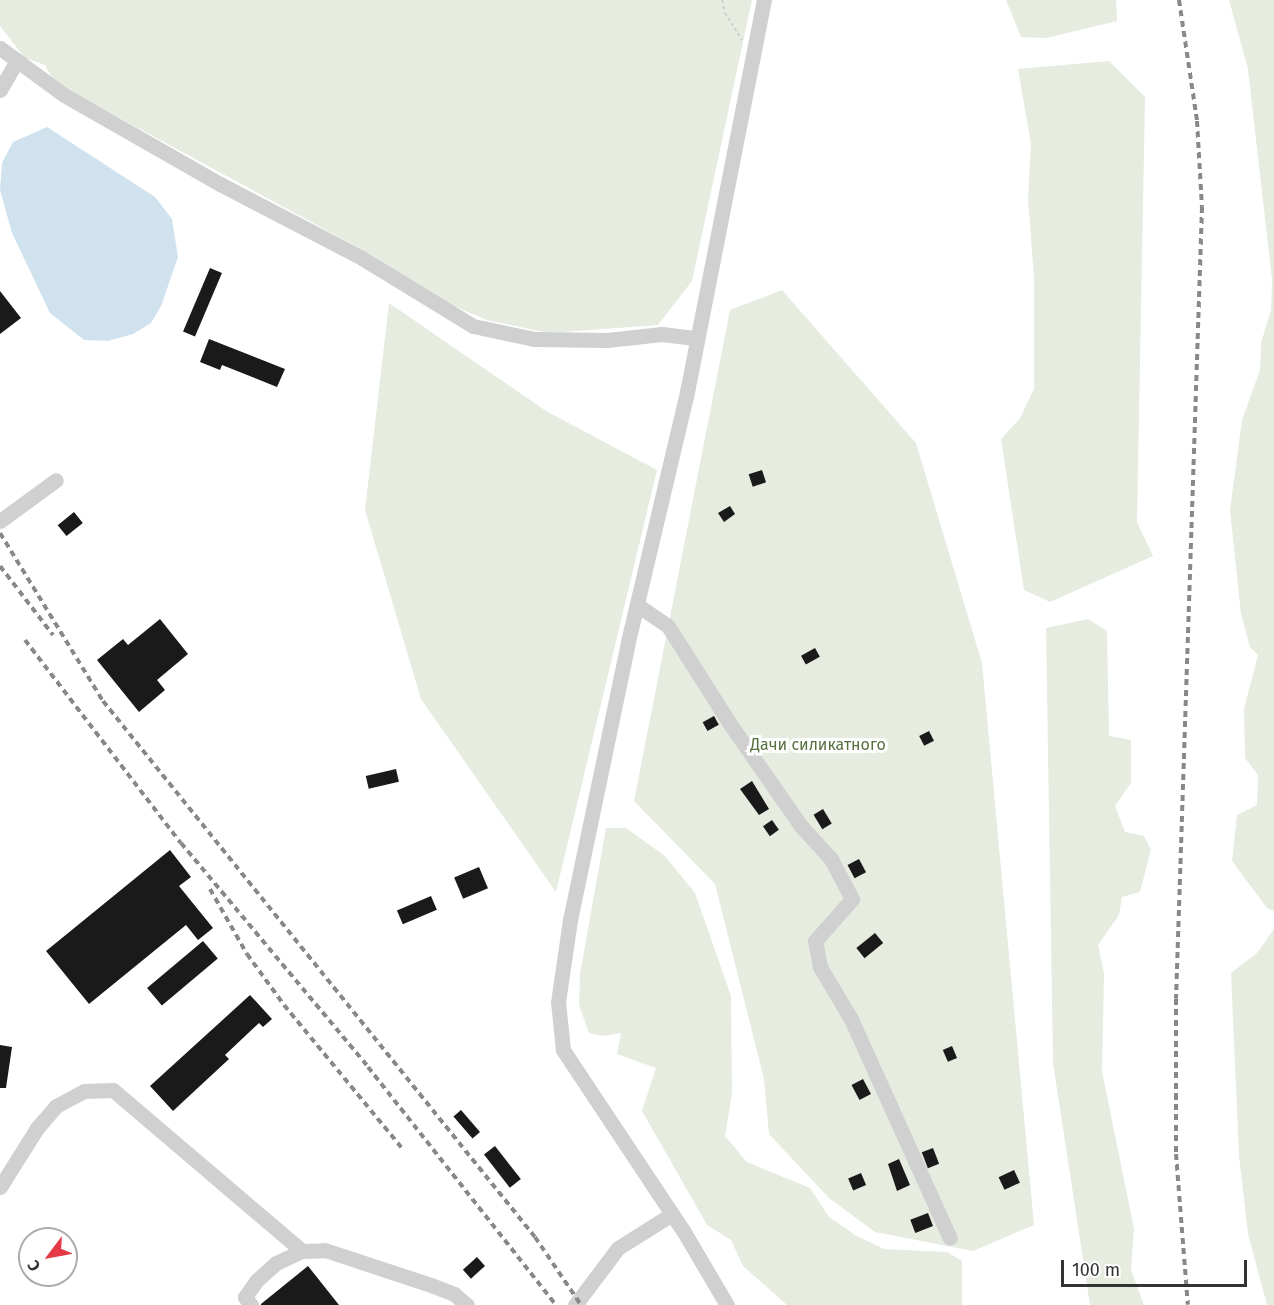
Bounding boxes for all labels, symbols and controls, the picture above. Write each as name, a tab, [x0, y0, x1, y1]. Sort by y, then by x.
park label: Дачи силикатного	[750, 735, 886, 755]
north arrow	[18, 1227, 78, 1287]
scale bar	[1064, 1248, 1250, 1286]
text: С	[24, 1257, 45, 1275]
text: 100 m	[1072, 1259, 1120, 1281]

